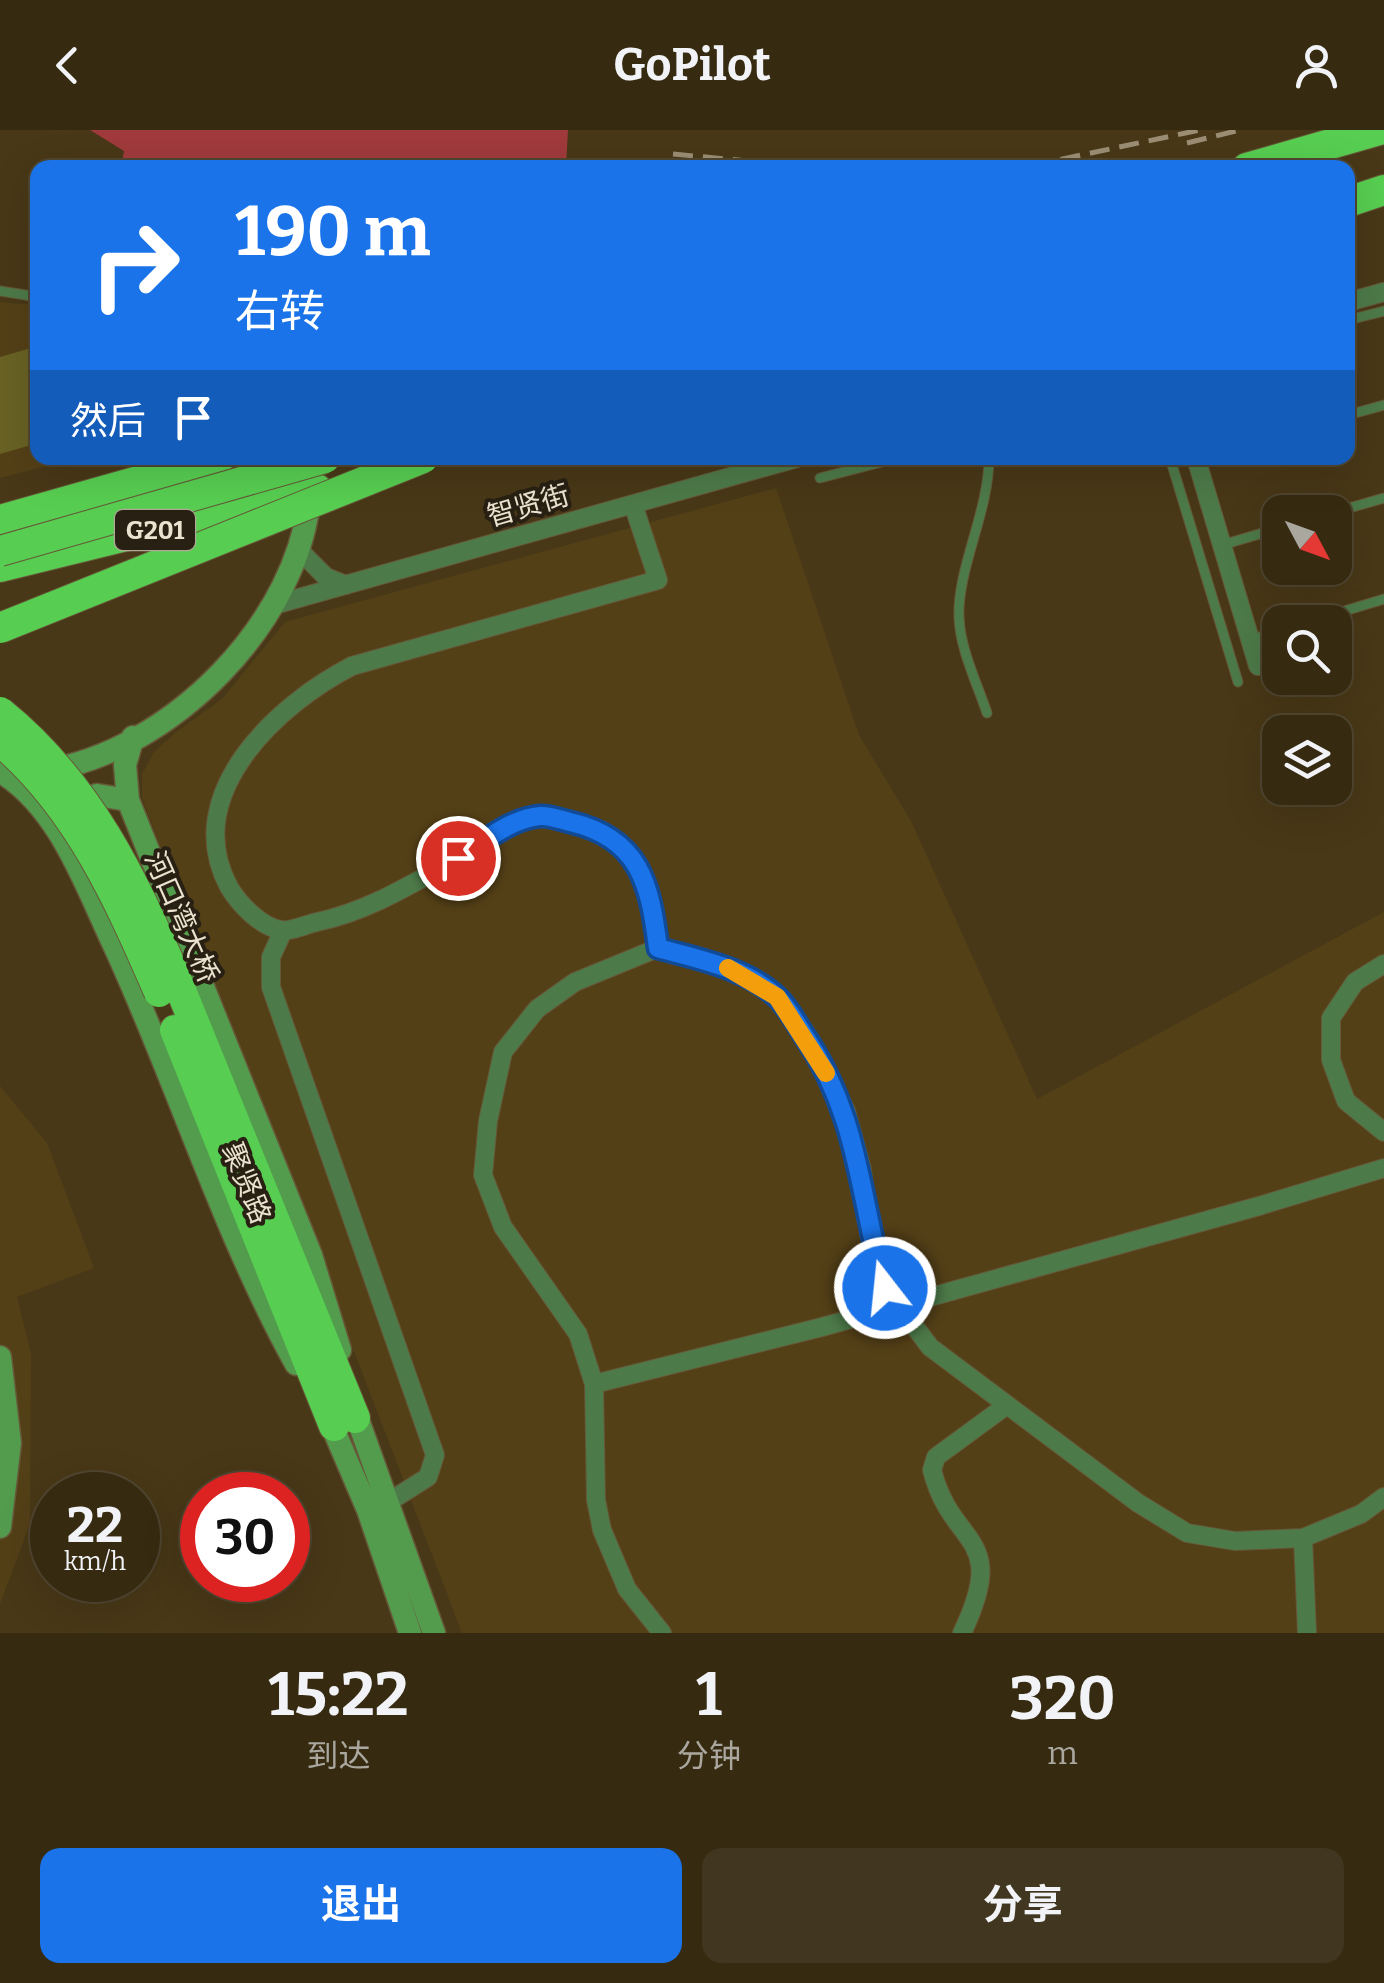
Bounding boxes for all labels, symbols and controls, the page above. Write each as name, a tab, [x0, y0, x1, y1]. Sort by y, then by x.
icon: back	[40, 38, 95, 93]
text: GoPilot	[613, 38, 771, 92]
icon: person	[1289, 38, 1344, 93]
text: 190 m	[235, 190, 430, 274]
icon: right	[70, 200, 200, 330]
text: 右转	[235, 285, 325, 339]
icon: arrive	[166, 390, 221, 445]
text: 然后	[70, 398, 146, 444]
street label: 智贤街	[483, 478, 573, 533]
north arrow	[1262, 495, 1352, 585]
map controls	[1262, 495, 1352, 805]
road number: G201	[115, 510, 195, 550]
button: search	[1262, 605, 1352, 695]
button: layers	[1262, 715, 1352, 805]
pin	[416, 816, 501, 901]
icon: arrive	[431, 831, 486, 886]
street label: 河口湾大桥	[138, 847, 225, 988]
street label: 聚贤路	[216, 1138, 278, 1228]
position arrow	[833, 1236, 937, 1340]
speed limit sign: 30	[180, 1472, 310, 1602]
text: 22	[67, 1495, 123, 1555]
text: km/h	[64, 1547, 126, 1577]
text: 15:22	[268, 1659, 409, 1731]
text: 1	[696, 1659, 722, 1731]
text: 320	[1009, 1663, 1116, 1735]
text: m	[1047, 1734, 1078, 1772]
text: 到达	[306, 1737, 370, 1775]
text: 分钟	[677, 1737, 741, 1775]
button: 退出	[40, 1848, 682, 1963]
button: 分享	[702, 1848, 1344, 1963]

